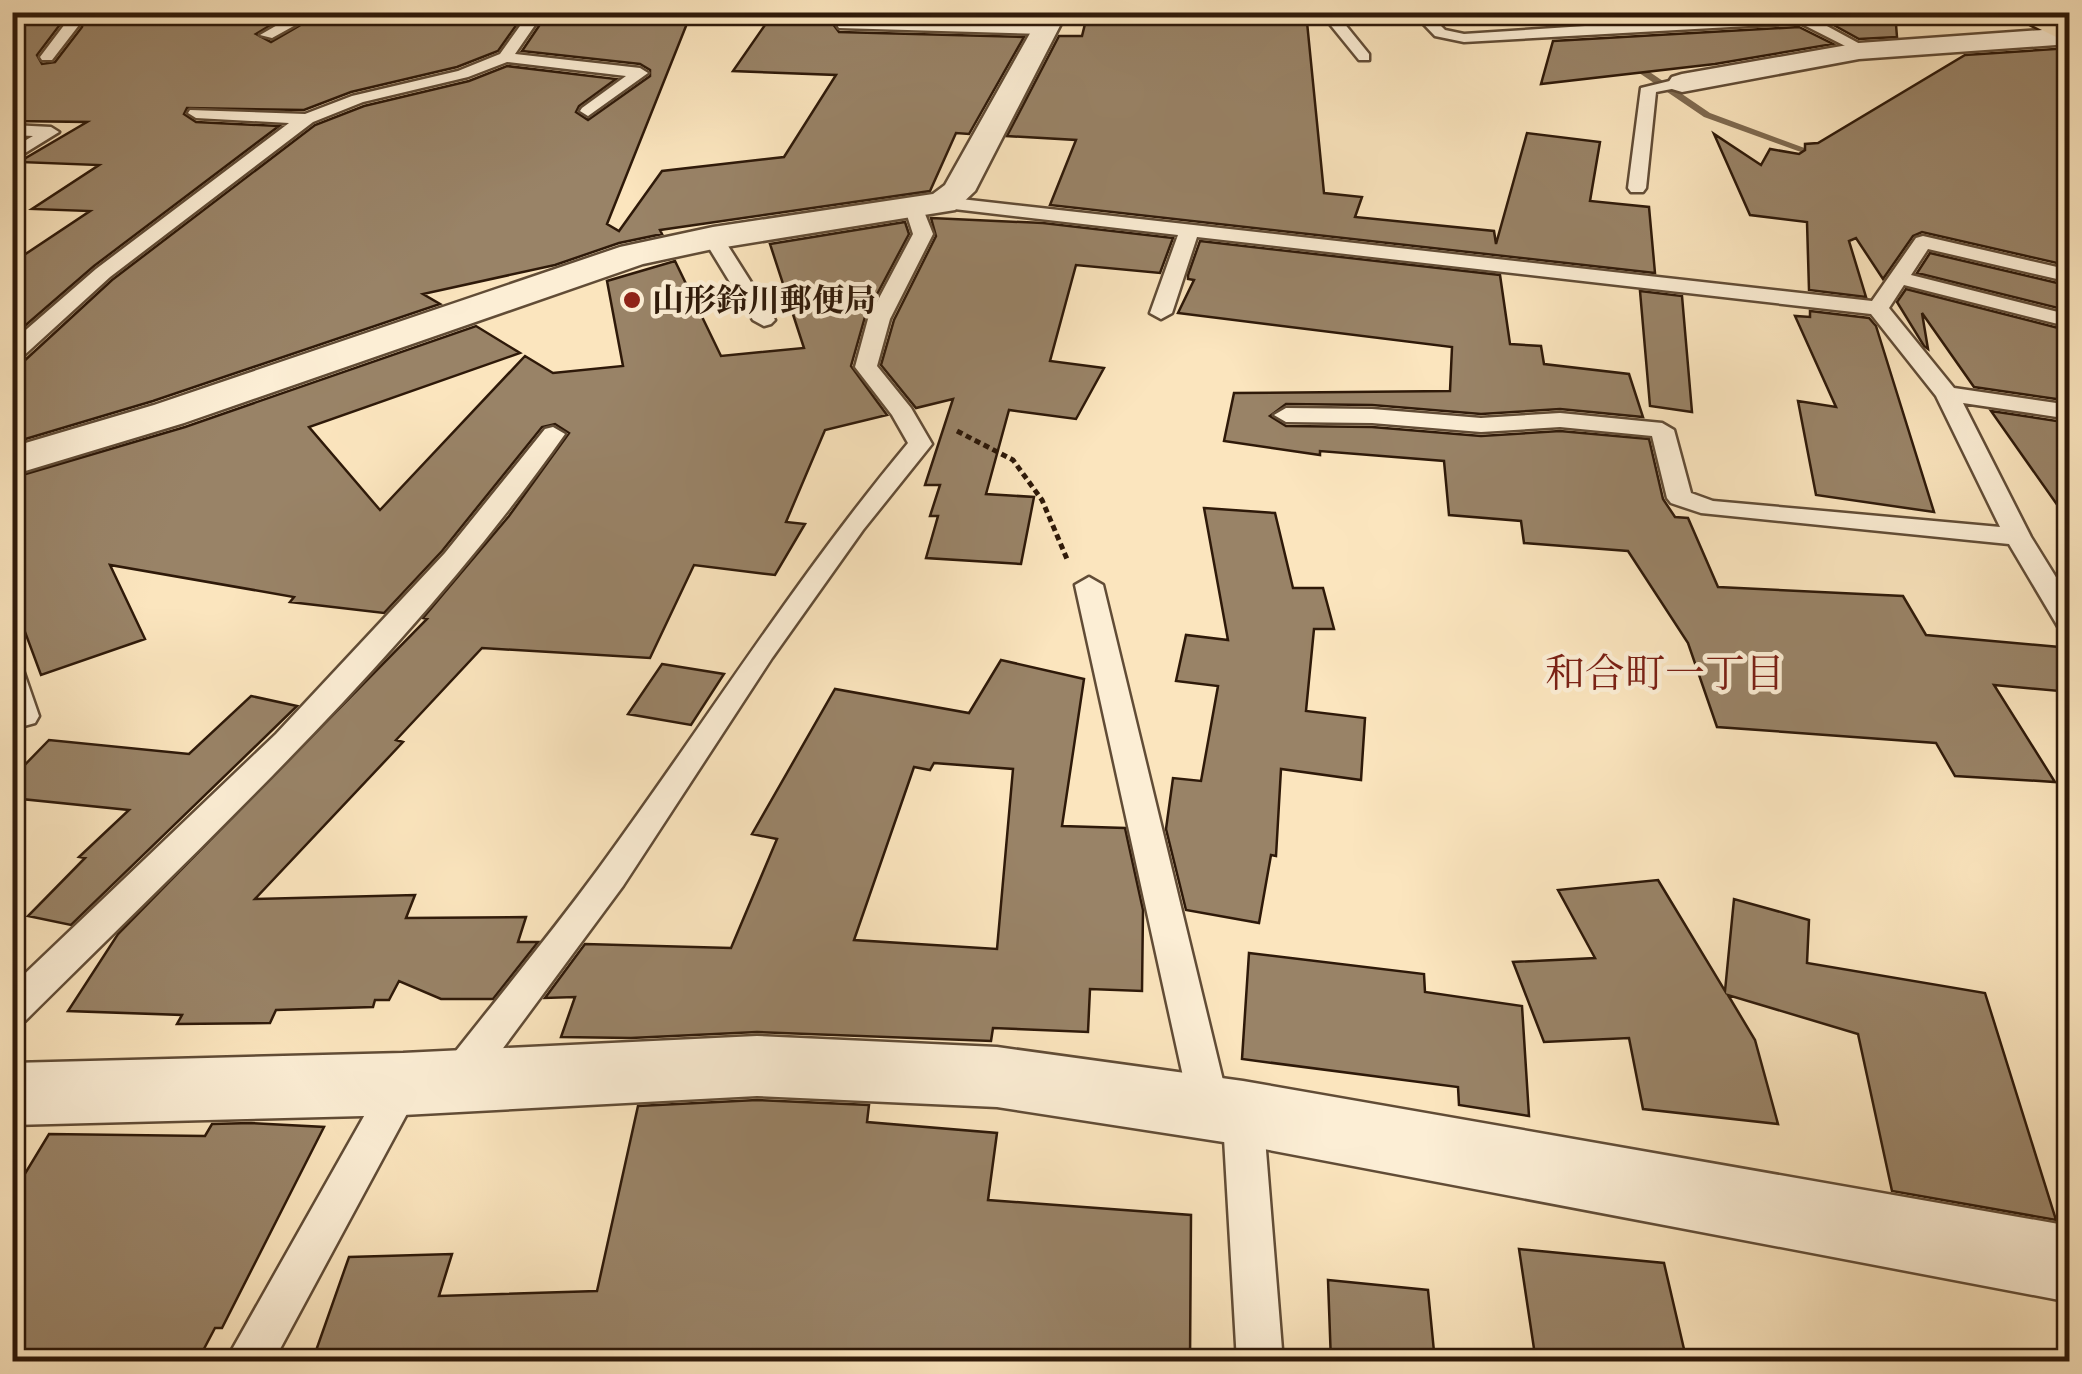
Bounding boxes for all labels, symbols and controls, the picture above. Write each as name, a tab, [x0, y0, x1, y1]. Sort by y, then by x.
place label: 山形鈴川郵便局	[652, 279, 876, 321]
marker: 山形鈴川郵便局	[621, 289, 643, 311]
district label: 和合町一丁目	[1545, 647, 1785, 699]

